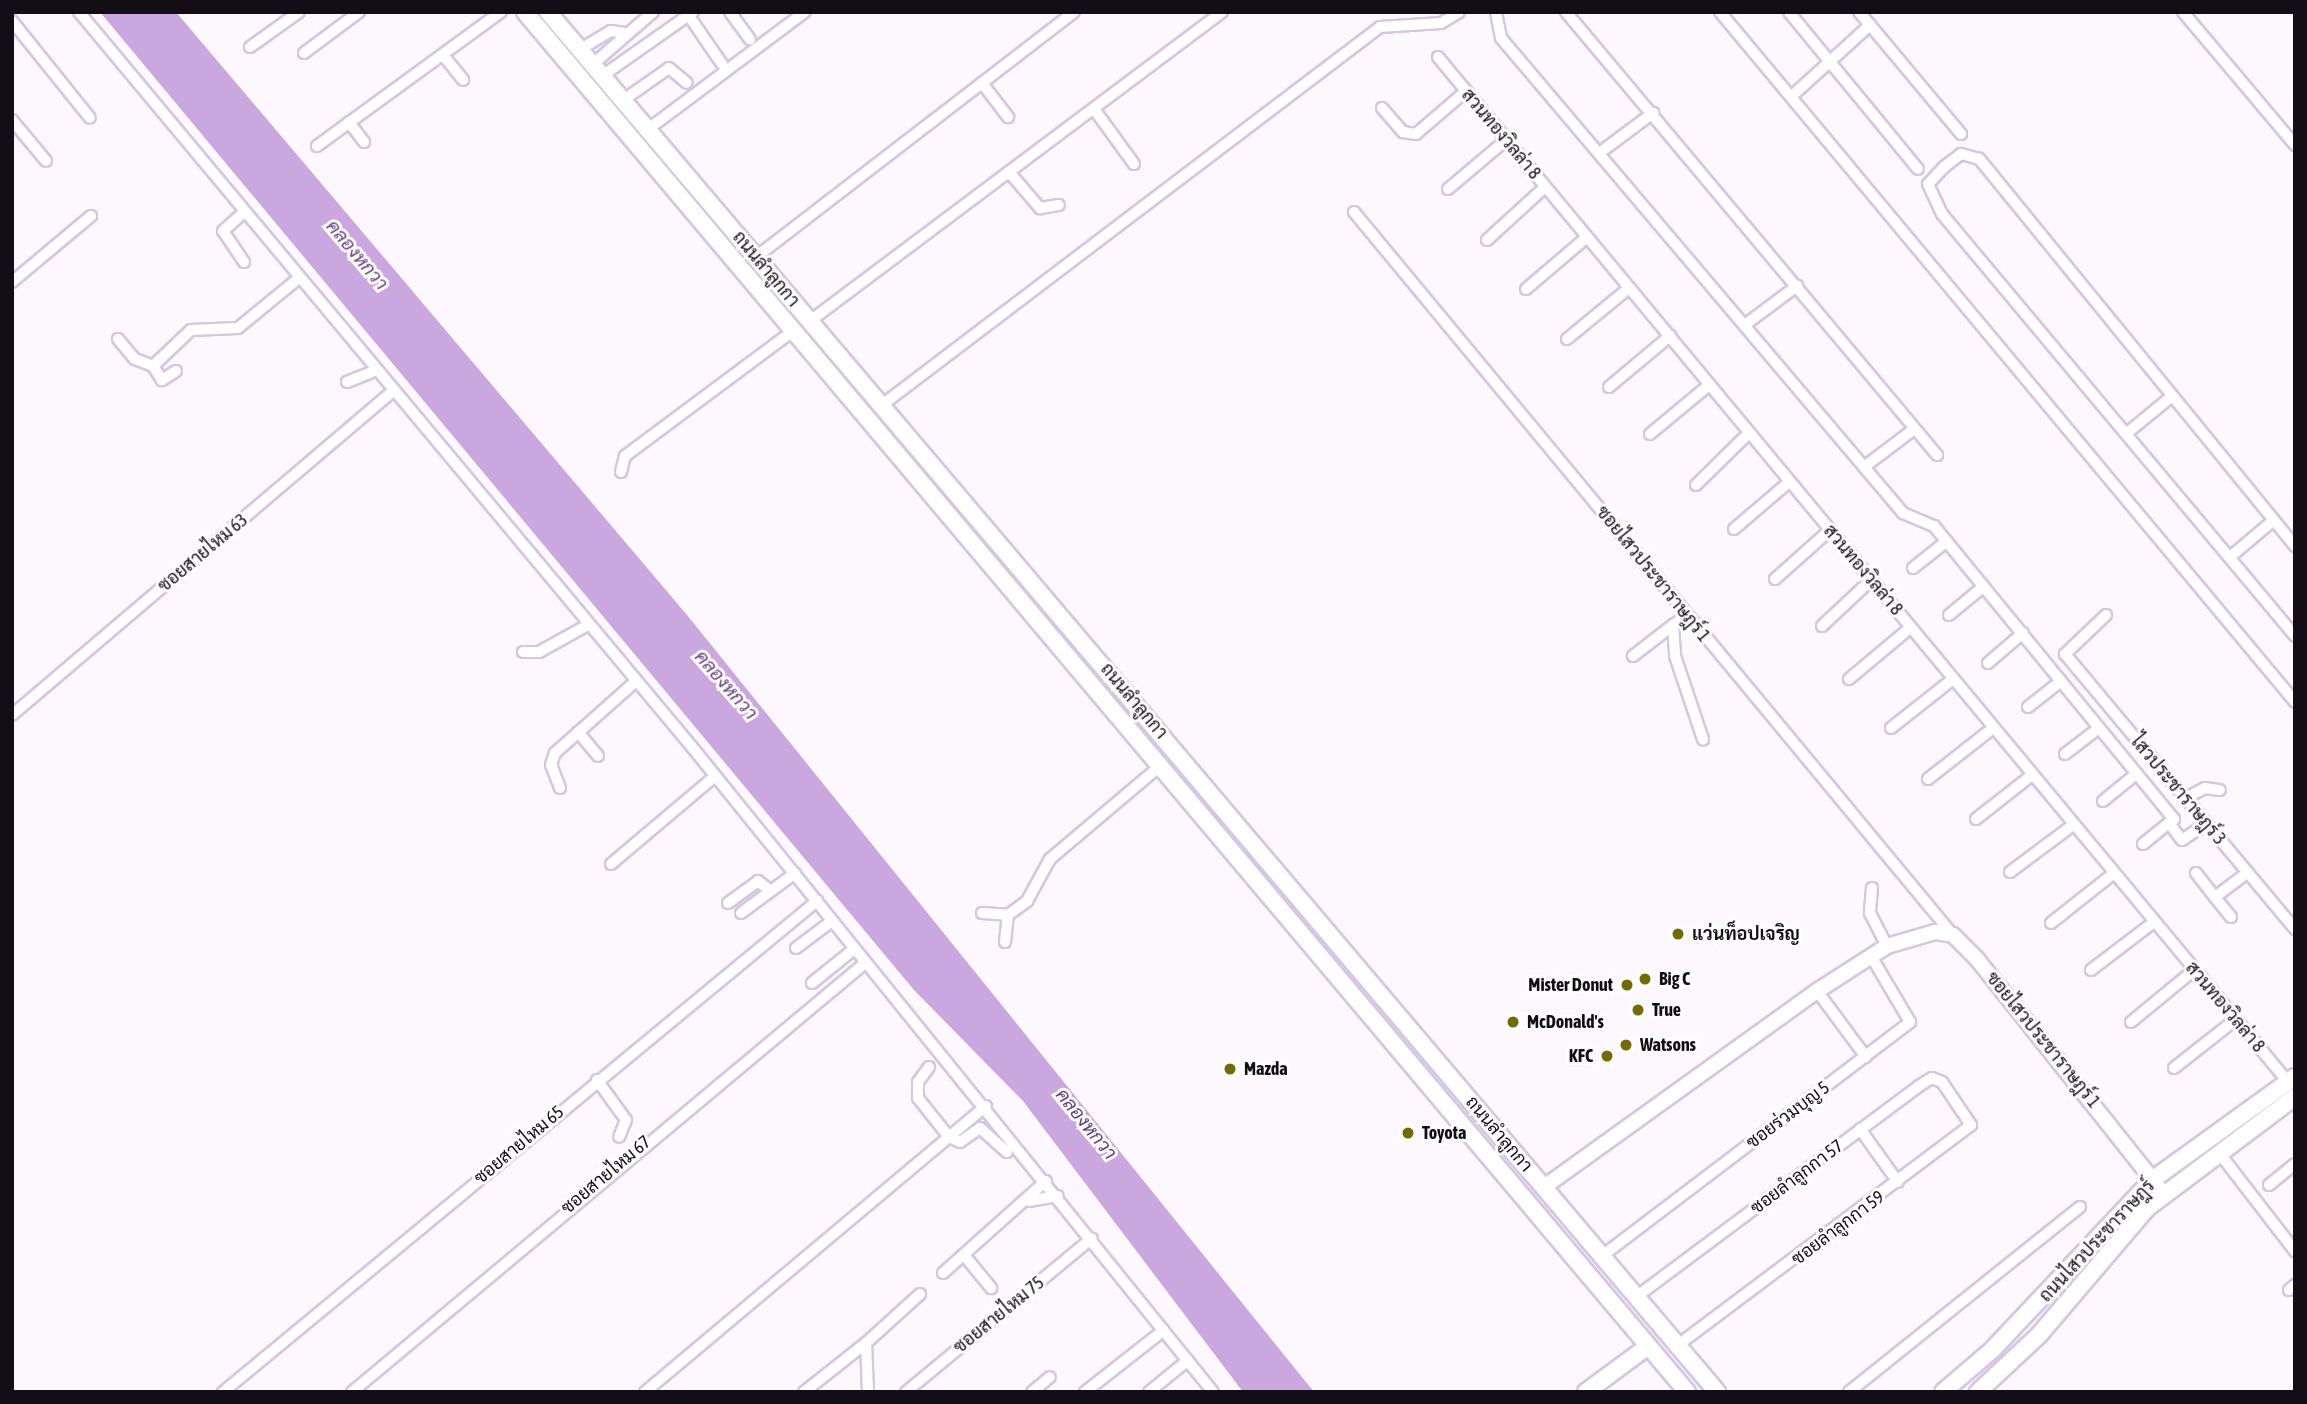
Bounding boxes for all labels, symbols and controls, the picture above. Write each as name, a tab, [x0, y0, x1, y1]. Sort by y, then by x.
street label: สวนทองวิลล่า 8	[1457, 84, 1545, 184]
water label: คลองหกวา	[321, 215, 393, 295]
street label: ถนนลำลูกกา	[728, 227, 804, 311]
street label: ซอยไสวประชาราษฎร์ 1	[1592, 502, 1714, 646]
street label: ซอยสายไหม 63	[154, 509, 252, 597]
street label: สวนทองวิลล่า 8	[1819, 520, 1907, 620]
water label: คลองหกวา	[690, 646, 762, 724]
street label: ถนนลำลูกกา	[1096, 659, 1172, 743]
street label: ไสวประชาราษฎร์ 3	[2126, 731, 2230, 849]
place label: แว่นท็อปเจริญ	[1692, 923, 1800, 945]
marker: แว่นท็อปเจริญ	[1670, 926, 1686, 942]
street label: สวนทองวิลล่า 8	[2181, 957, 2269, 1057]
place label: Big C	[1659, 968, 1690, 990]
street label: ซอยไสวประชาราษฎร์ 1	[1982, 968, 2104, 1112]
marker: Big C	[1637, 971, 1653, 987]
place label: Mister Donut	[1528, 974, 1613, 996]
marker: Mister Donut	[1619, 977, 1635, 993]
place label: True	[1652, 999, 1681, 1021]
marker: True	[1630, 1002, 1646, 1018]
place label: McDonald's	[1527, 1011, 1604, 1033]
marker: McDonald's	[1505, 1014, 1521, 1030]
place label: Watsons	[1640, 1034, 1696, 1056]
marker: Watsons	[1618, 1037, 1634, 1053]
place label: KFC	[1569, 1045, 1593, 1067]
marker: KFC	[1599, 1048, 1615, 1064]
place label: Mazda	[1244, 1058, 1288, 1080]
marker: Mazda	[1222, 1061, 1238, 1077]
street label: ซอยร่วมบุญ 5	[1742, 1077, 1834, 1153]
water label: คลองหกวา	[1051, 1084, 1121, 1164]
street label: ถนนลำลูกกา	[1461, 1092, 1537, 1176]
street label: ซอยสายไหม 65	[470, 1101, 568, 1189]
place label: Toyota	[1422, 1122, 1466, 1144]
marker: Toyota	[1400, 1125, 1416, 1141]
street label: ซอยสายไหม 67	[557, 1131, 655, 1219]
street label: ซอยลำลูกกา 57	[1746, 1135, 1848, 1219]
street label: ถนนไสวประชาราษฎร์	[2035, 1175, 2159, 1307]
street label: ซอยลำลูกกา 59	[1787, 1186, 1889, 1270]
street label: ซอยสายไหม 75	[949, 1272, 1049, 1358]

